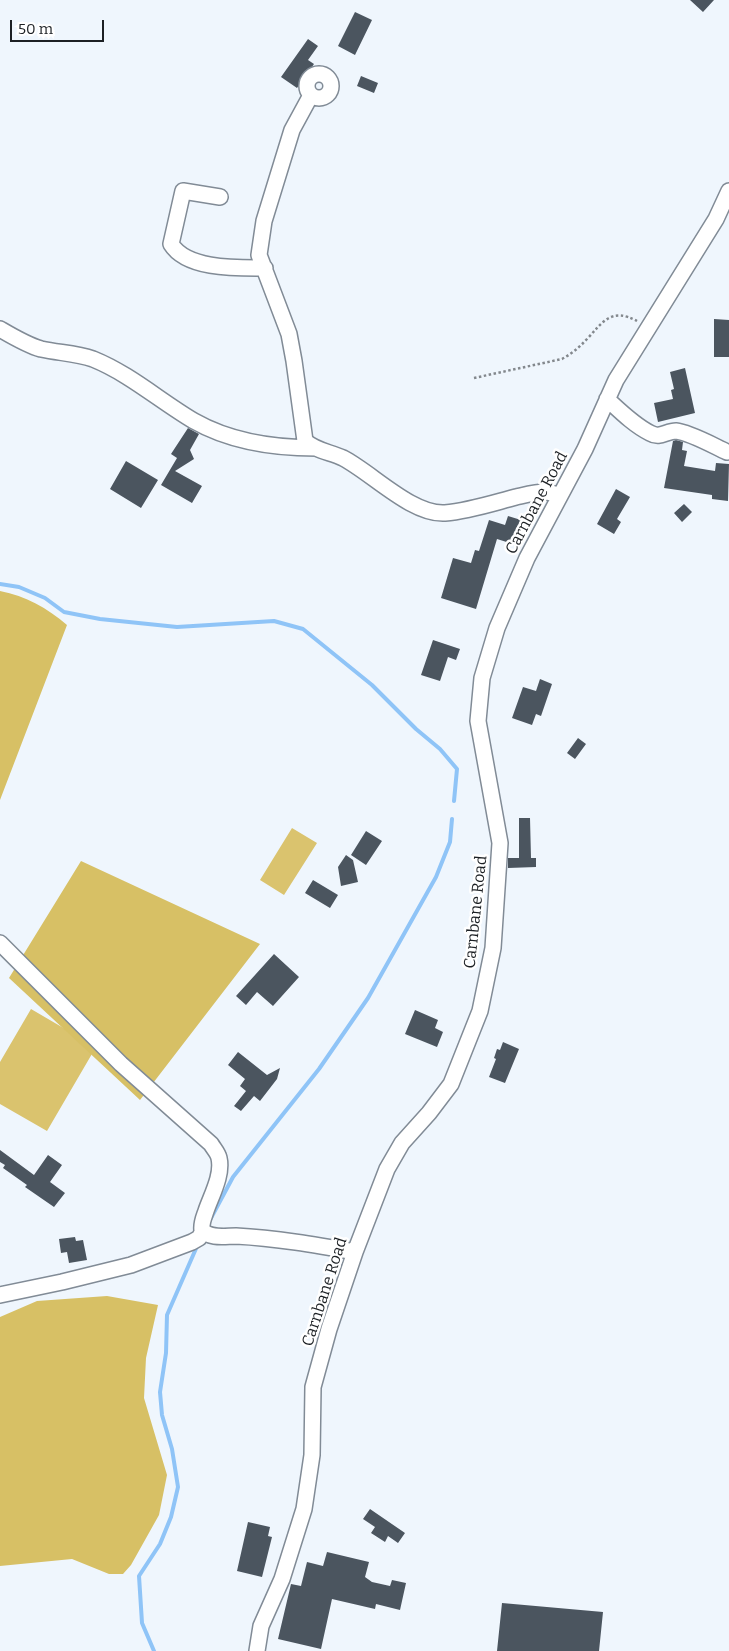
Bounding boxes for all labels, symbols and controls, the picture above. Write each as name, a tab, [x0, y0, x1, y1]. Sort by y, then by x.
scale bar	[12, 10, 106, 42]
text: 50 m	[18, 20, 53, 38]
street label: Carnbane Road	[502, 448, 572, 558]
street label: Carnbane Road	[461, 855, 491, 969]
street label: Carnbane Road	[298, 1235, 352, 1349]

